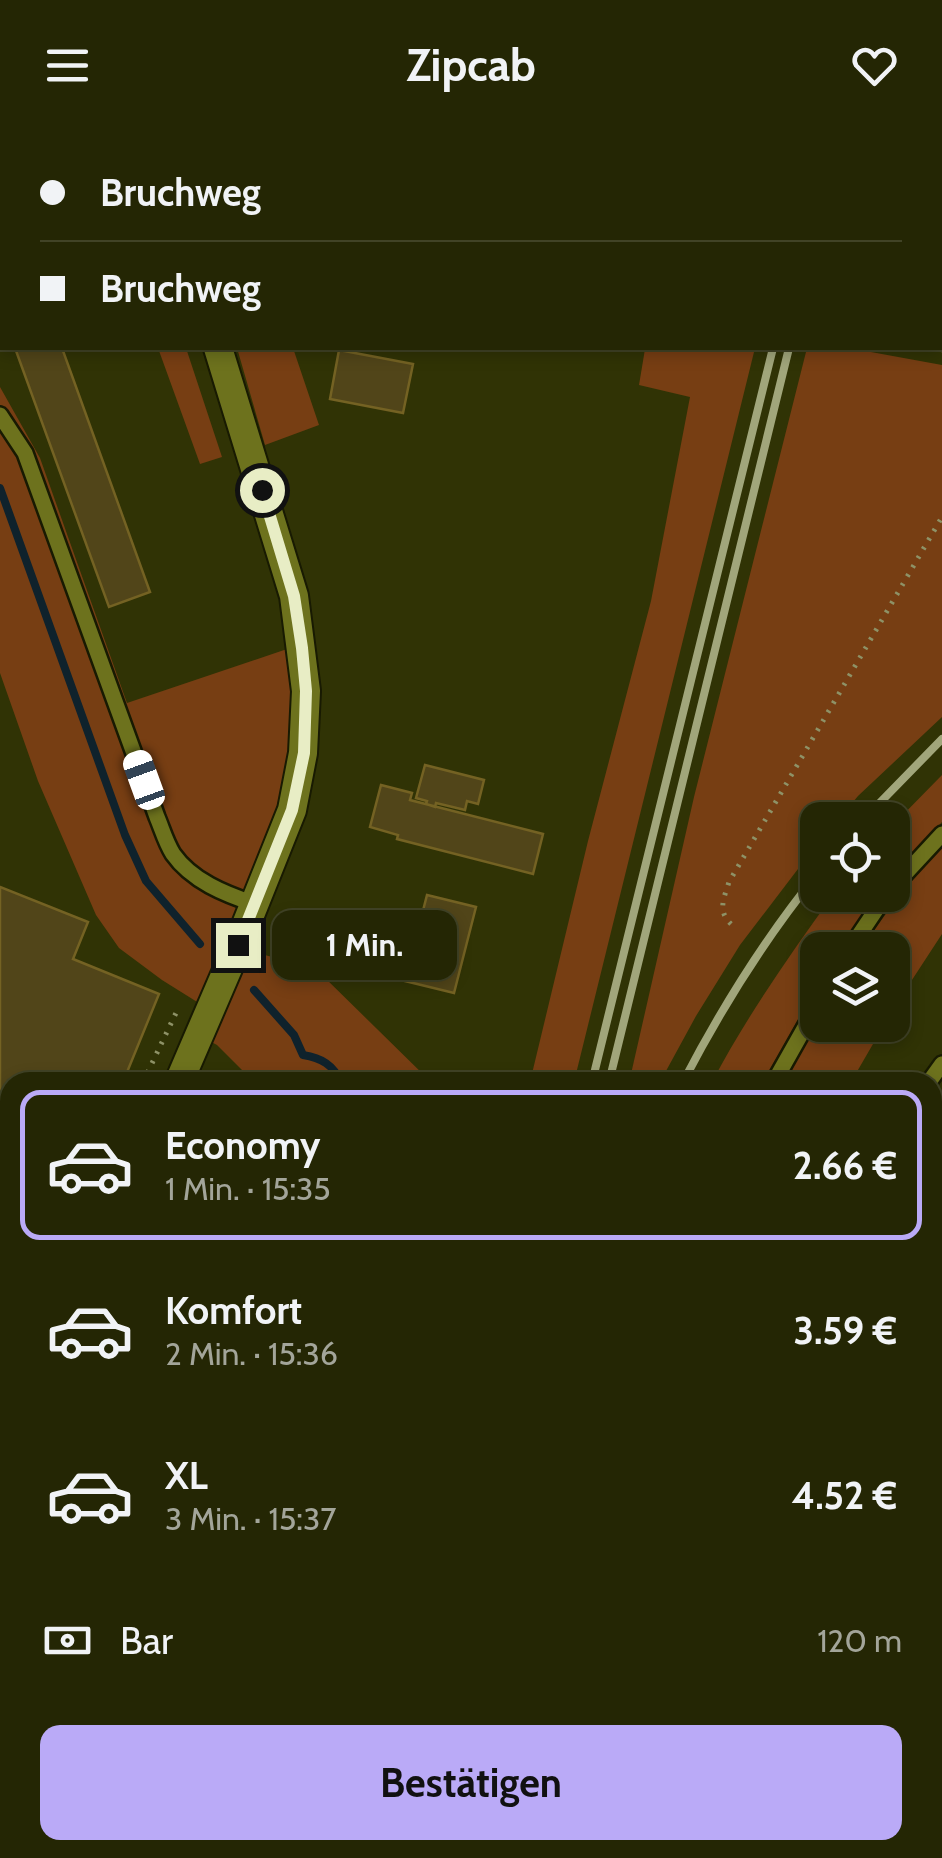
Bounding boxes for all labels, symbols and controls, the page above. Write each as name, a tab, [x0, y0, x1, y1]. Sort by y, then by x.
icon: menu	[40, 38, 95, 93]
text: Zipcab	[406, 38, 536, 92]
icon: heart	[847, 38, 902, 93]
text: Bruchweg	[100, 169, 261, 216]
text: Bruchweg	[100, 265, 261, 312]
route start	[240, 468, 285, 513]
car	[120, 747, 168, 813]
map controls	[800, 802, 910, 1042]
button: locate	[800, 802, 910, 912]
callout: 1 Min.	[273, 910, 458, 980]
route end	[216, 923, 261, 968]
text: 1 Min.	[326, 925, 403, 964]
button: layers	[800, 932, 910, 1042]
icon: car	[45, 1120, 135, 1210]
text: Economy	[165, 1122, 320, 1169]
text: 2.66 €	[793, 1142, 897, 1189]
text: 1 Min. · 15:35	[165, 1169, 331, 1208]
icon: car	[45, 1285, 135, 1375]
text: Komfort	[165, 1287, 302, 1334]
text: 3.59 €	[793, 1307, 897, 1354]
text: 2 Min. · 15:36	[165, 1334, 338, 1373]
icon: car	[45, 1450, 135, 1540]
text: XL	[165, 1452, 208, 1499]
text: 4.52 €	[792, 1472, 897, 1519]
text: 3 Min. · 15:37	[165, 1499, 336, 1538]
icon: cash	[40, 1613, 95, 1668]
text: Bar	[120, 1617, 173, 1664]
text: 120 m	[817, 1621, 902, 1660]
button: Bestätigen	[40, 1725, 902, 1840]

